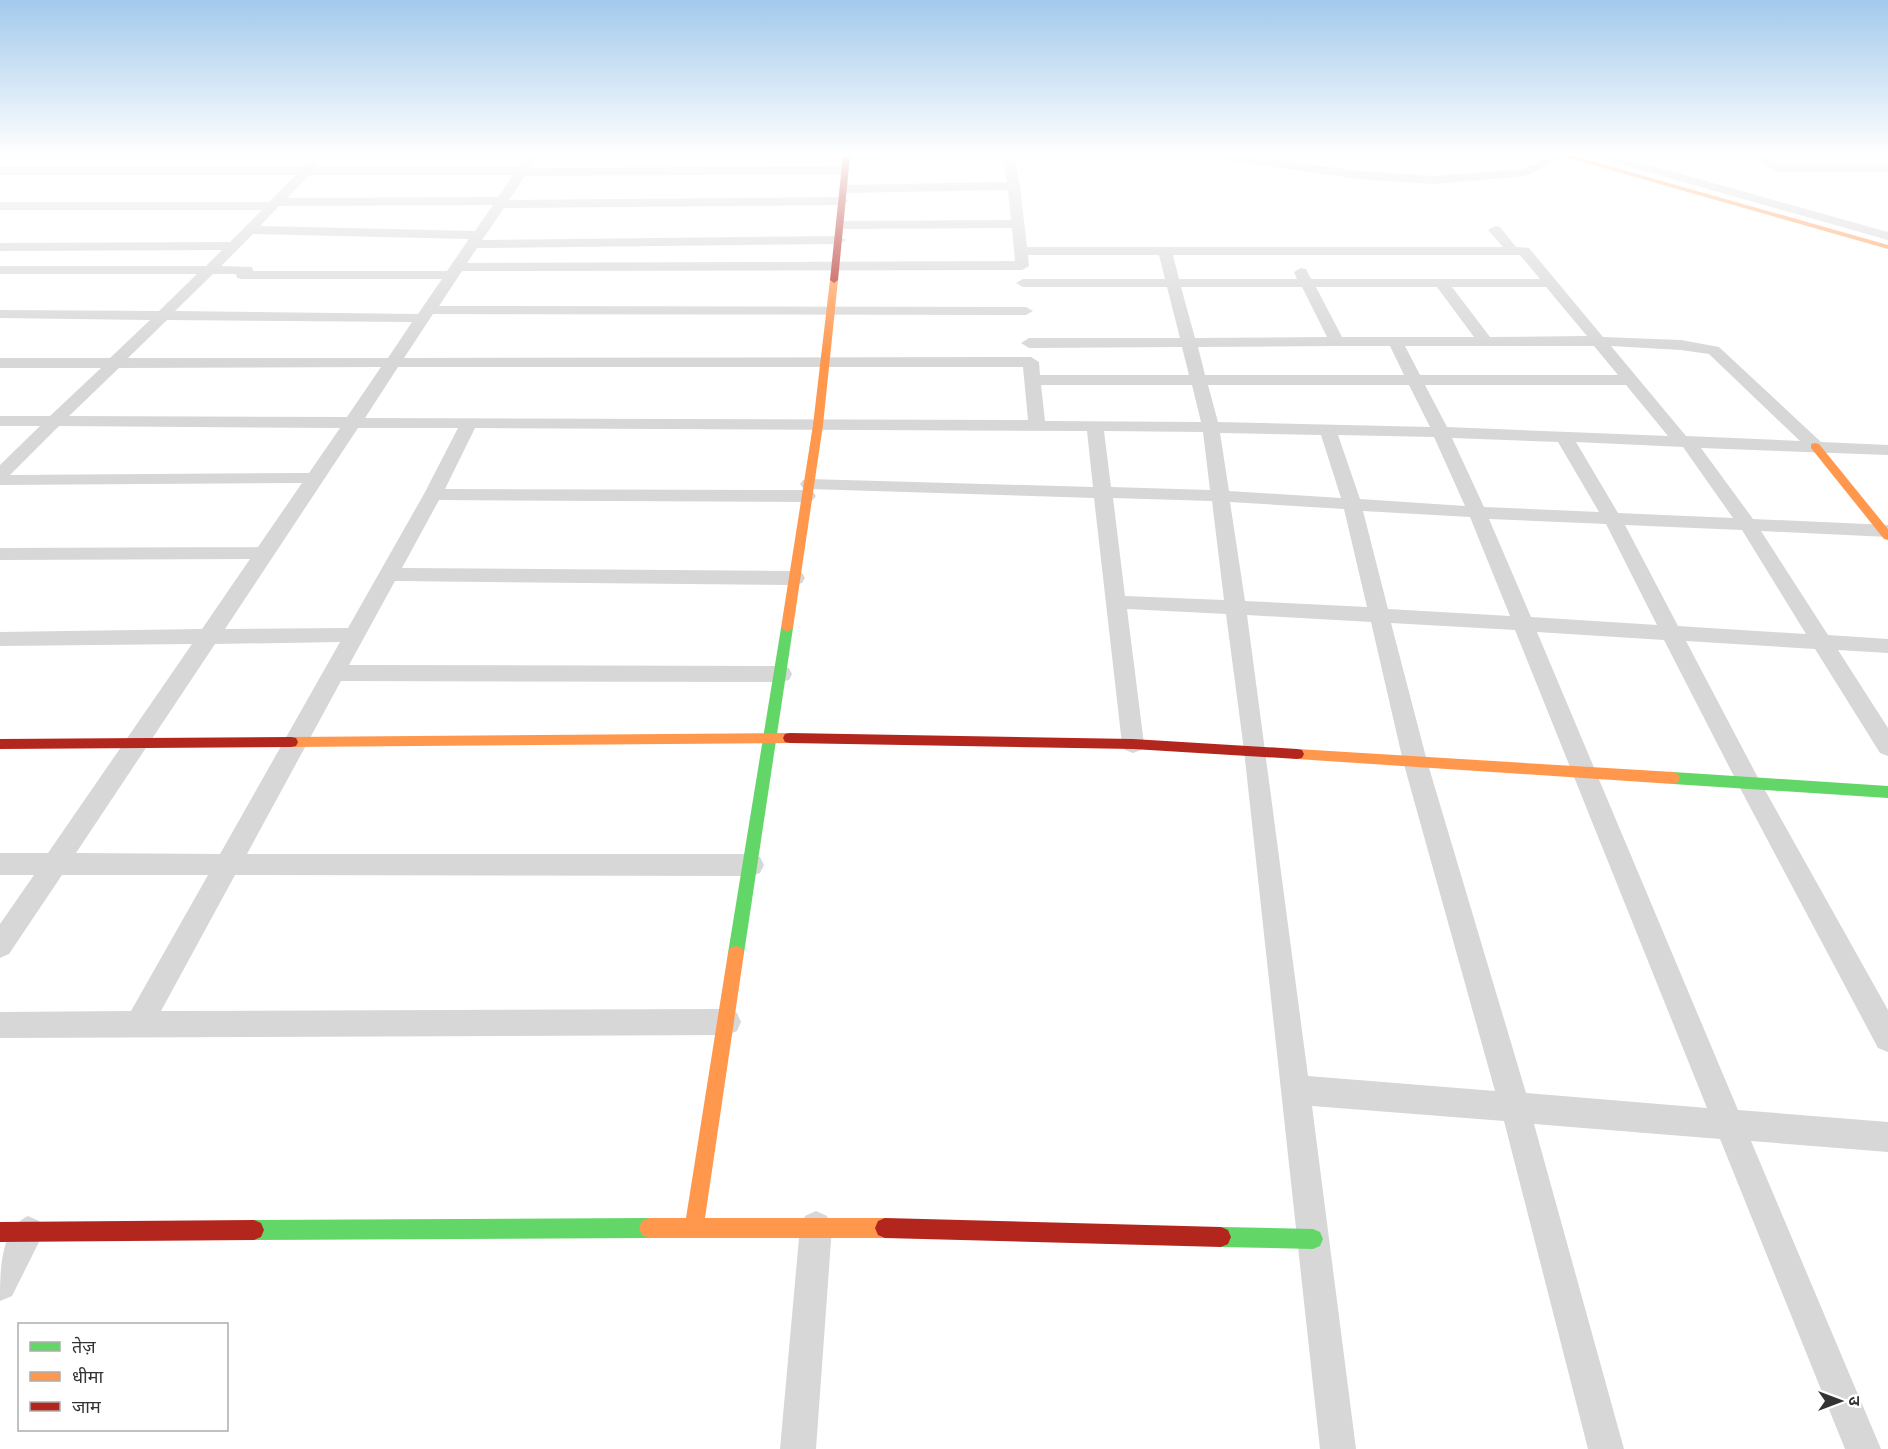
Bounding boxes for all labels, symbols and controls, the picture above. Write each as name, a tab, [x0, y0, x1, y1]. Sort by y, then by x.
legend	[18, 1323, 228, 1431]
text: तेज़	[72, 1335, 96, 1358]
text: धीमा	[72, 1365, 103, 1388]
north arrow	[1810, 1371, 1870, 1431]
text: जाम	[72, 1395, 102, 1418]
text: उ	[1845, 1396, 1865, 1406]

